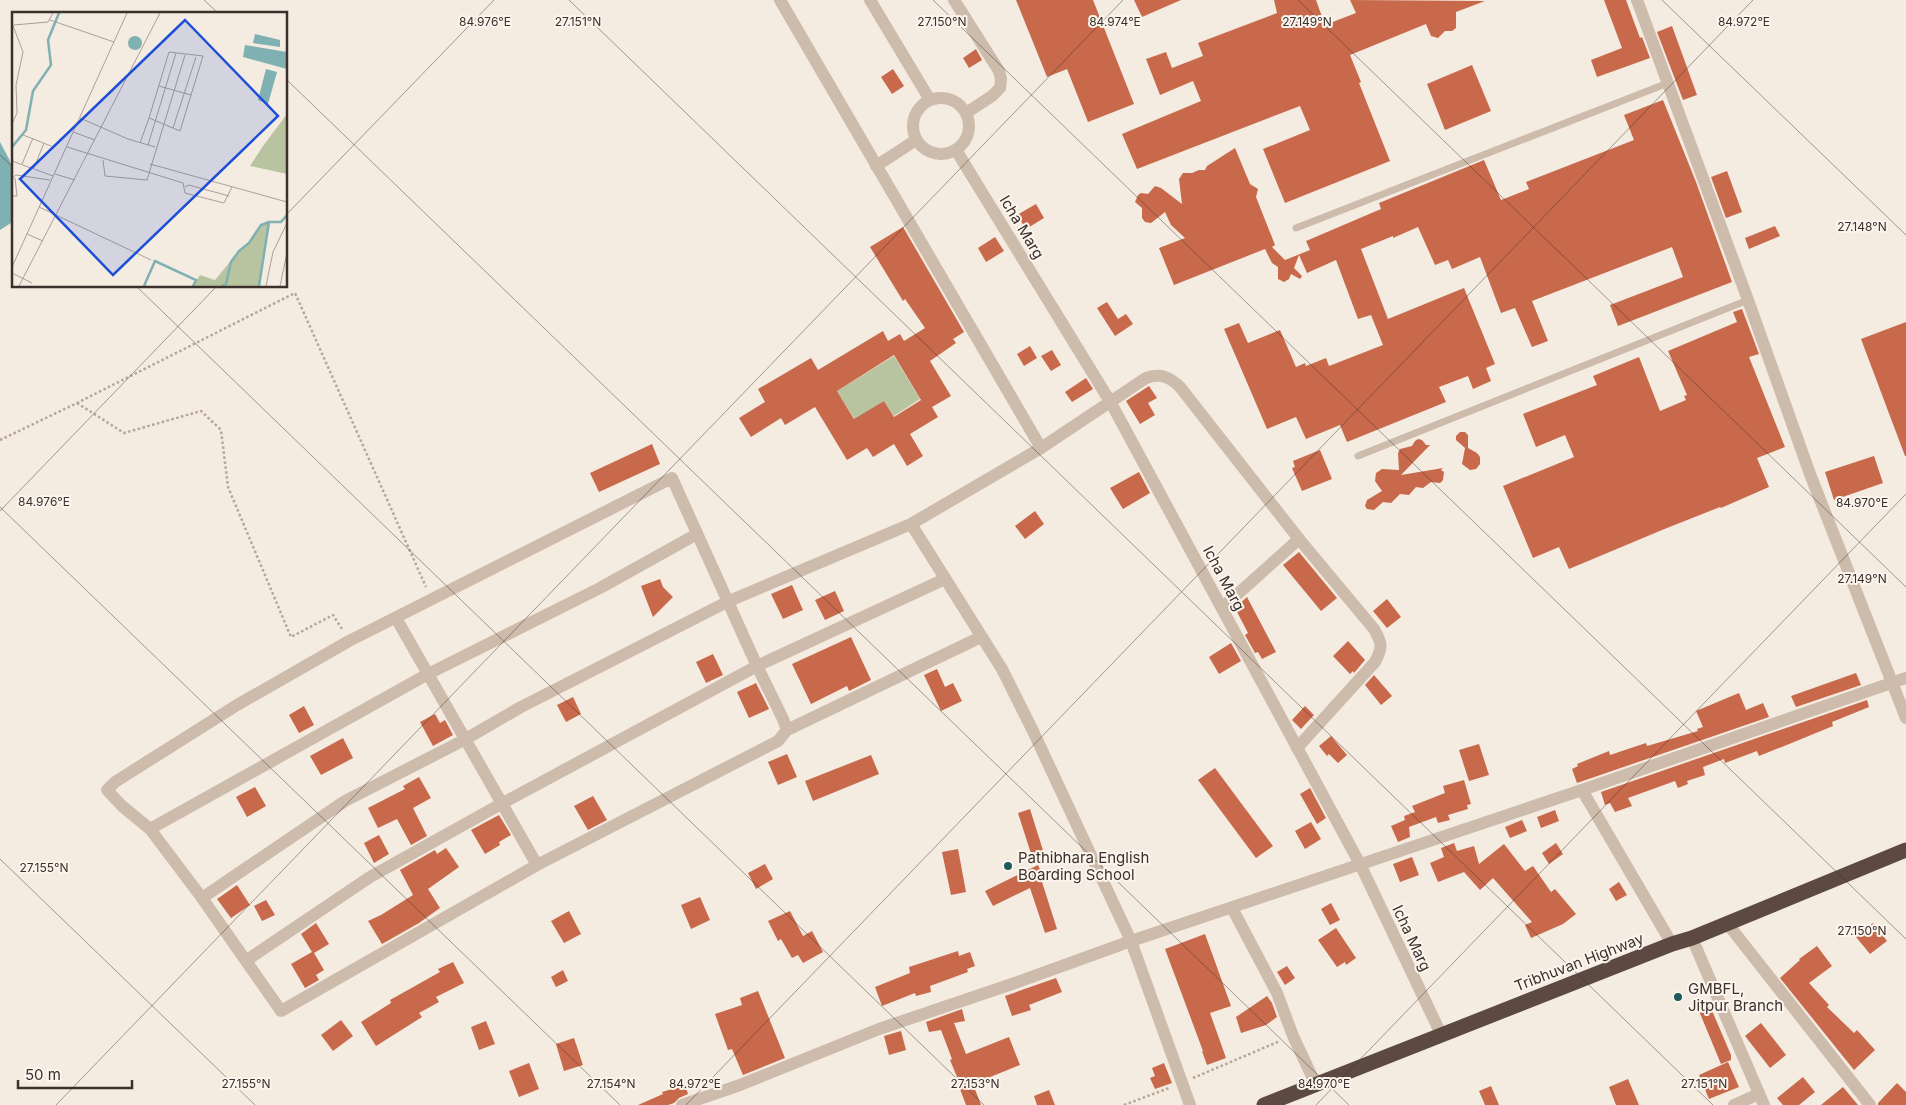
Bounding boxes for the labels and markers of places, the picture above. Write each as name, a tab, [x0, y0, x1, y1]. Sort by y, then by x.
place label: Pathibhara English Boarding School	[1018, 848, 1149, 884]
marker: Pathibhara English Boarding School	[1002, 860, 1014, 872]
place label: GMBFL, Jitpur Branch	[1688, 979, 1783, 1015]
marker: GMBFL, Jitpur Branch	[1672, 991, 1684, 1003]

